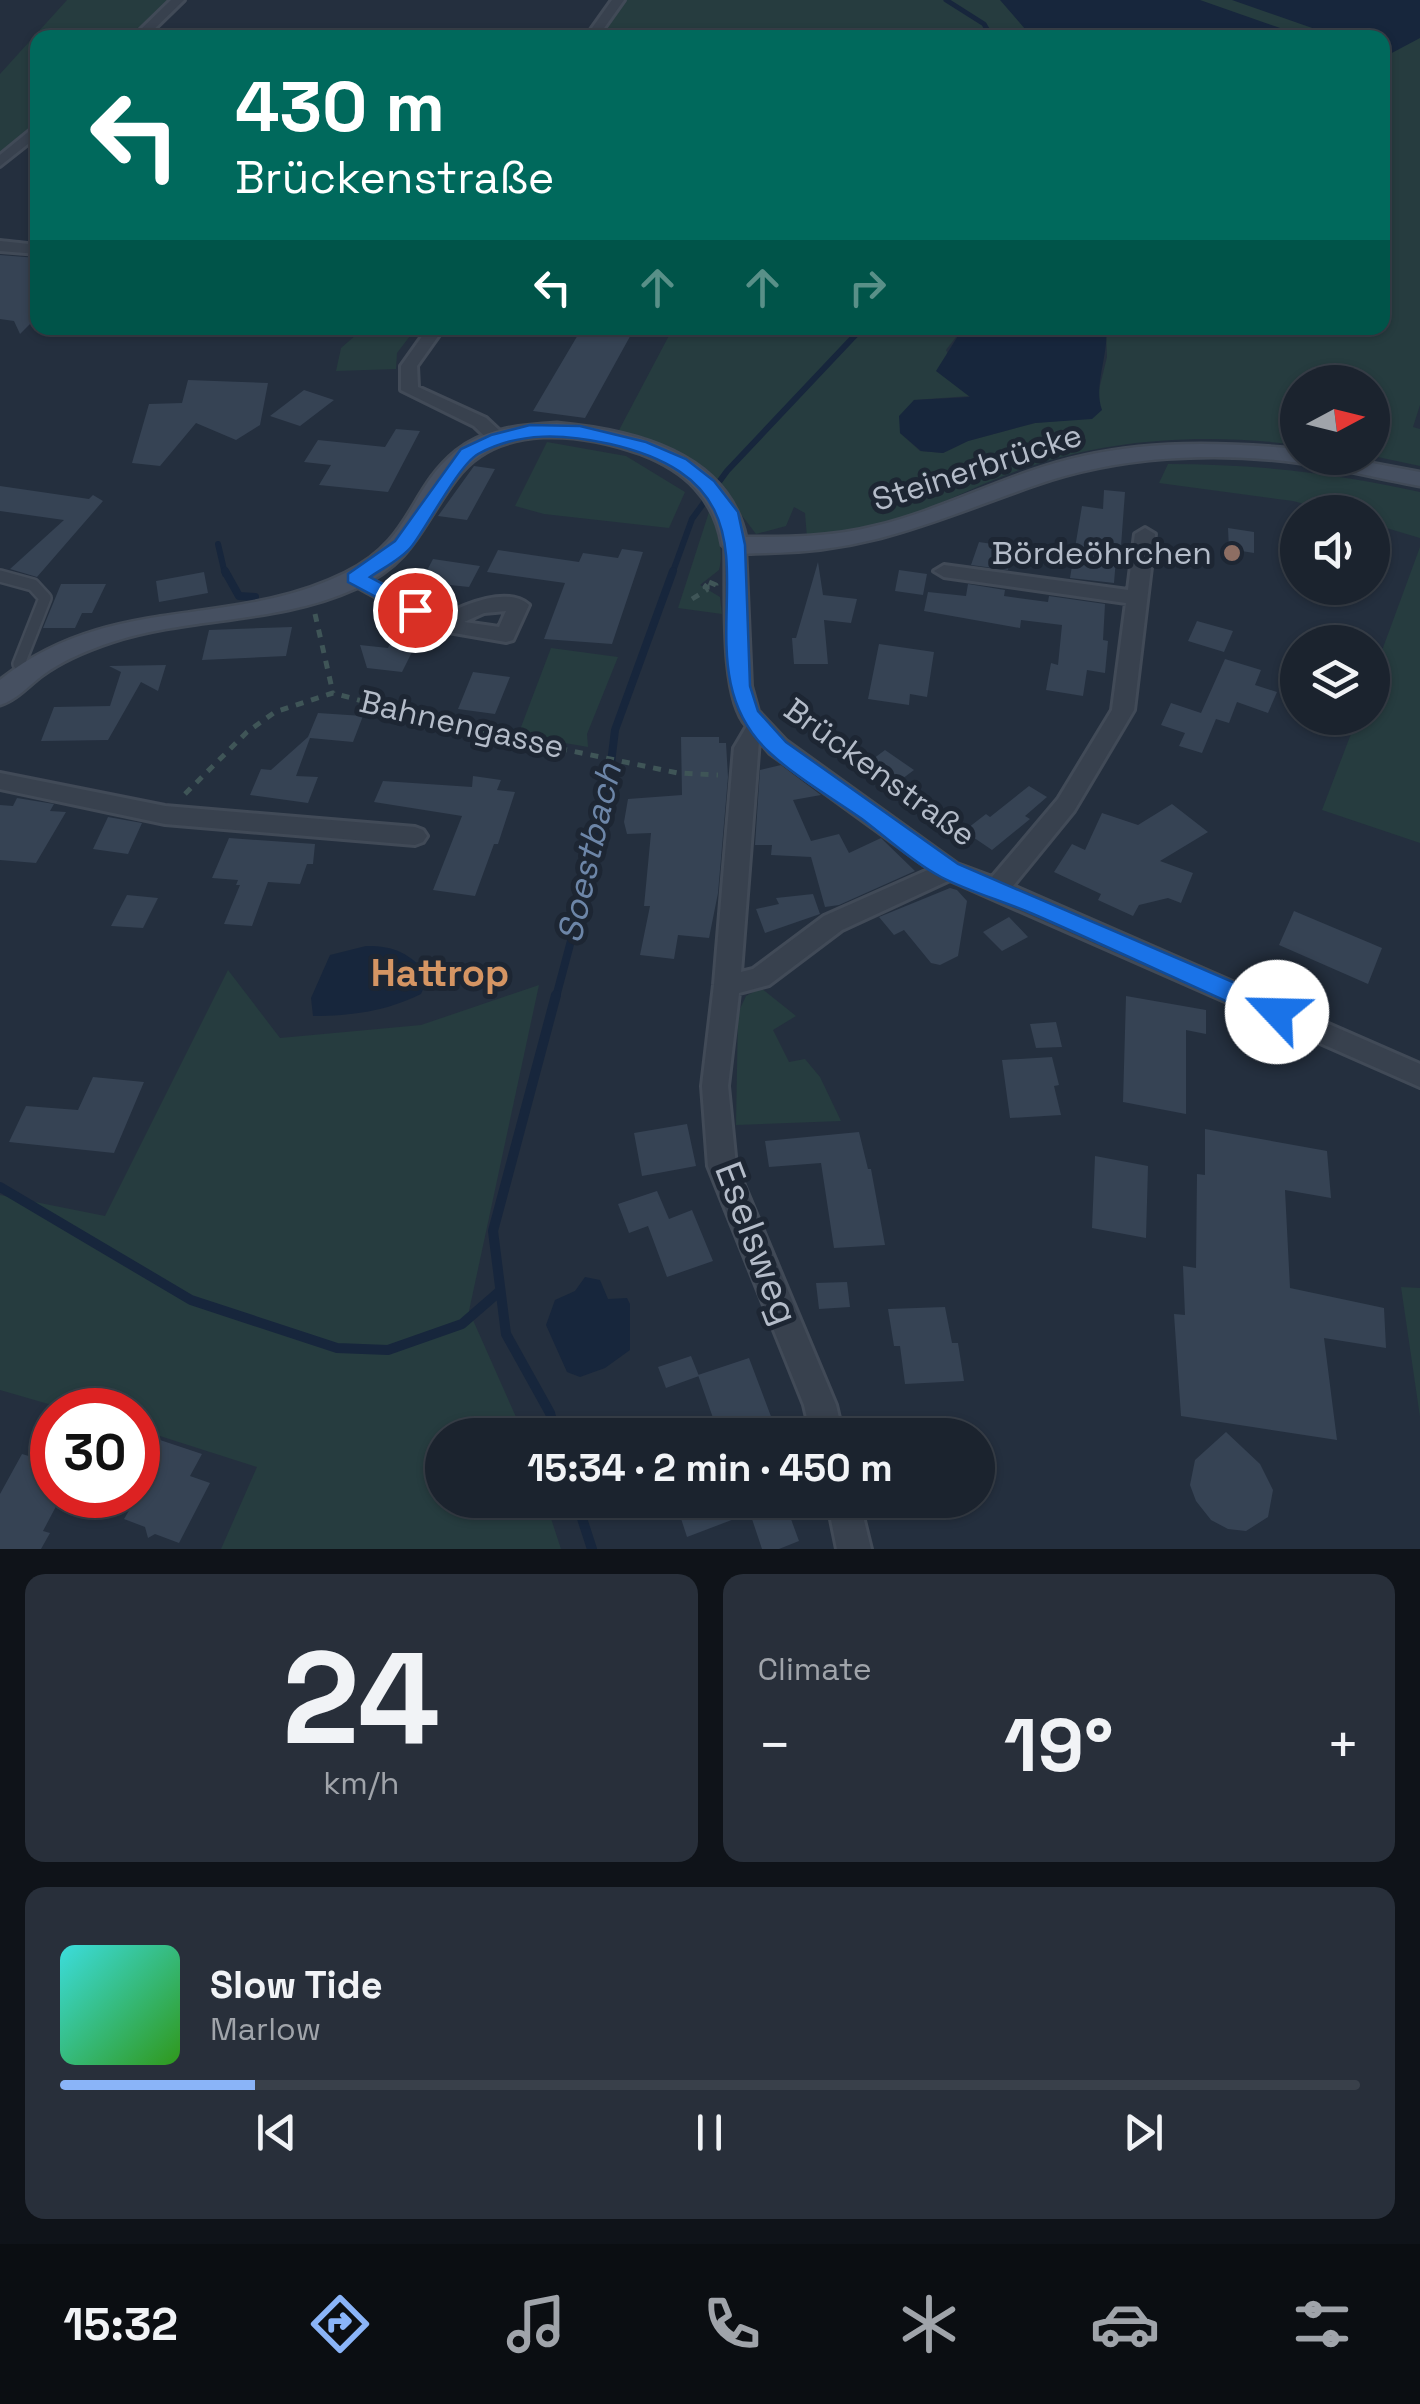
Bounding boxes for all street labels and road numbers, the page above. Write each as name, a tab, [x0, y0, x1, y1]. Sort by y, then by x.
street label: Steinerbrücke	[867, 414, 1087, 520]
street label: Bahnengasse	[356, 681, 568, 767]
street label: Brückenstraße	[776, 689, 984, 855]
street label: Eselsweg	[704, 1155, 810, 1331]

